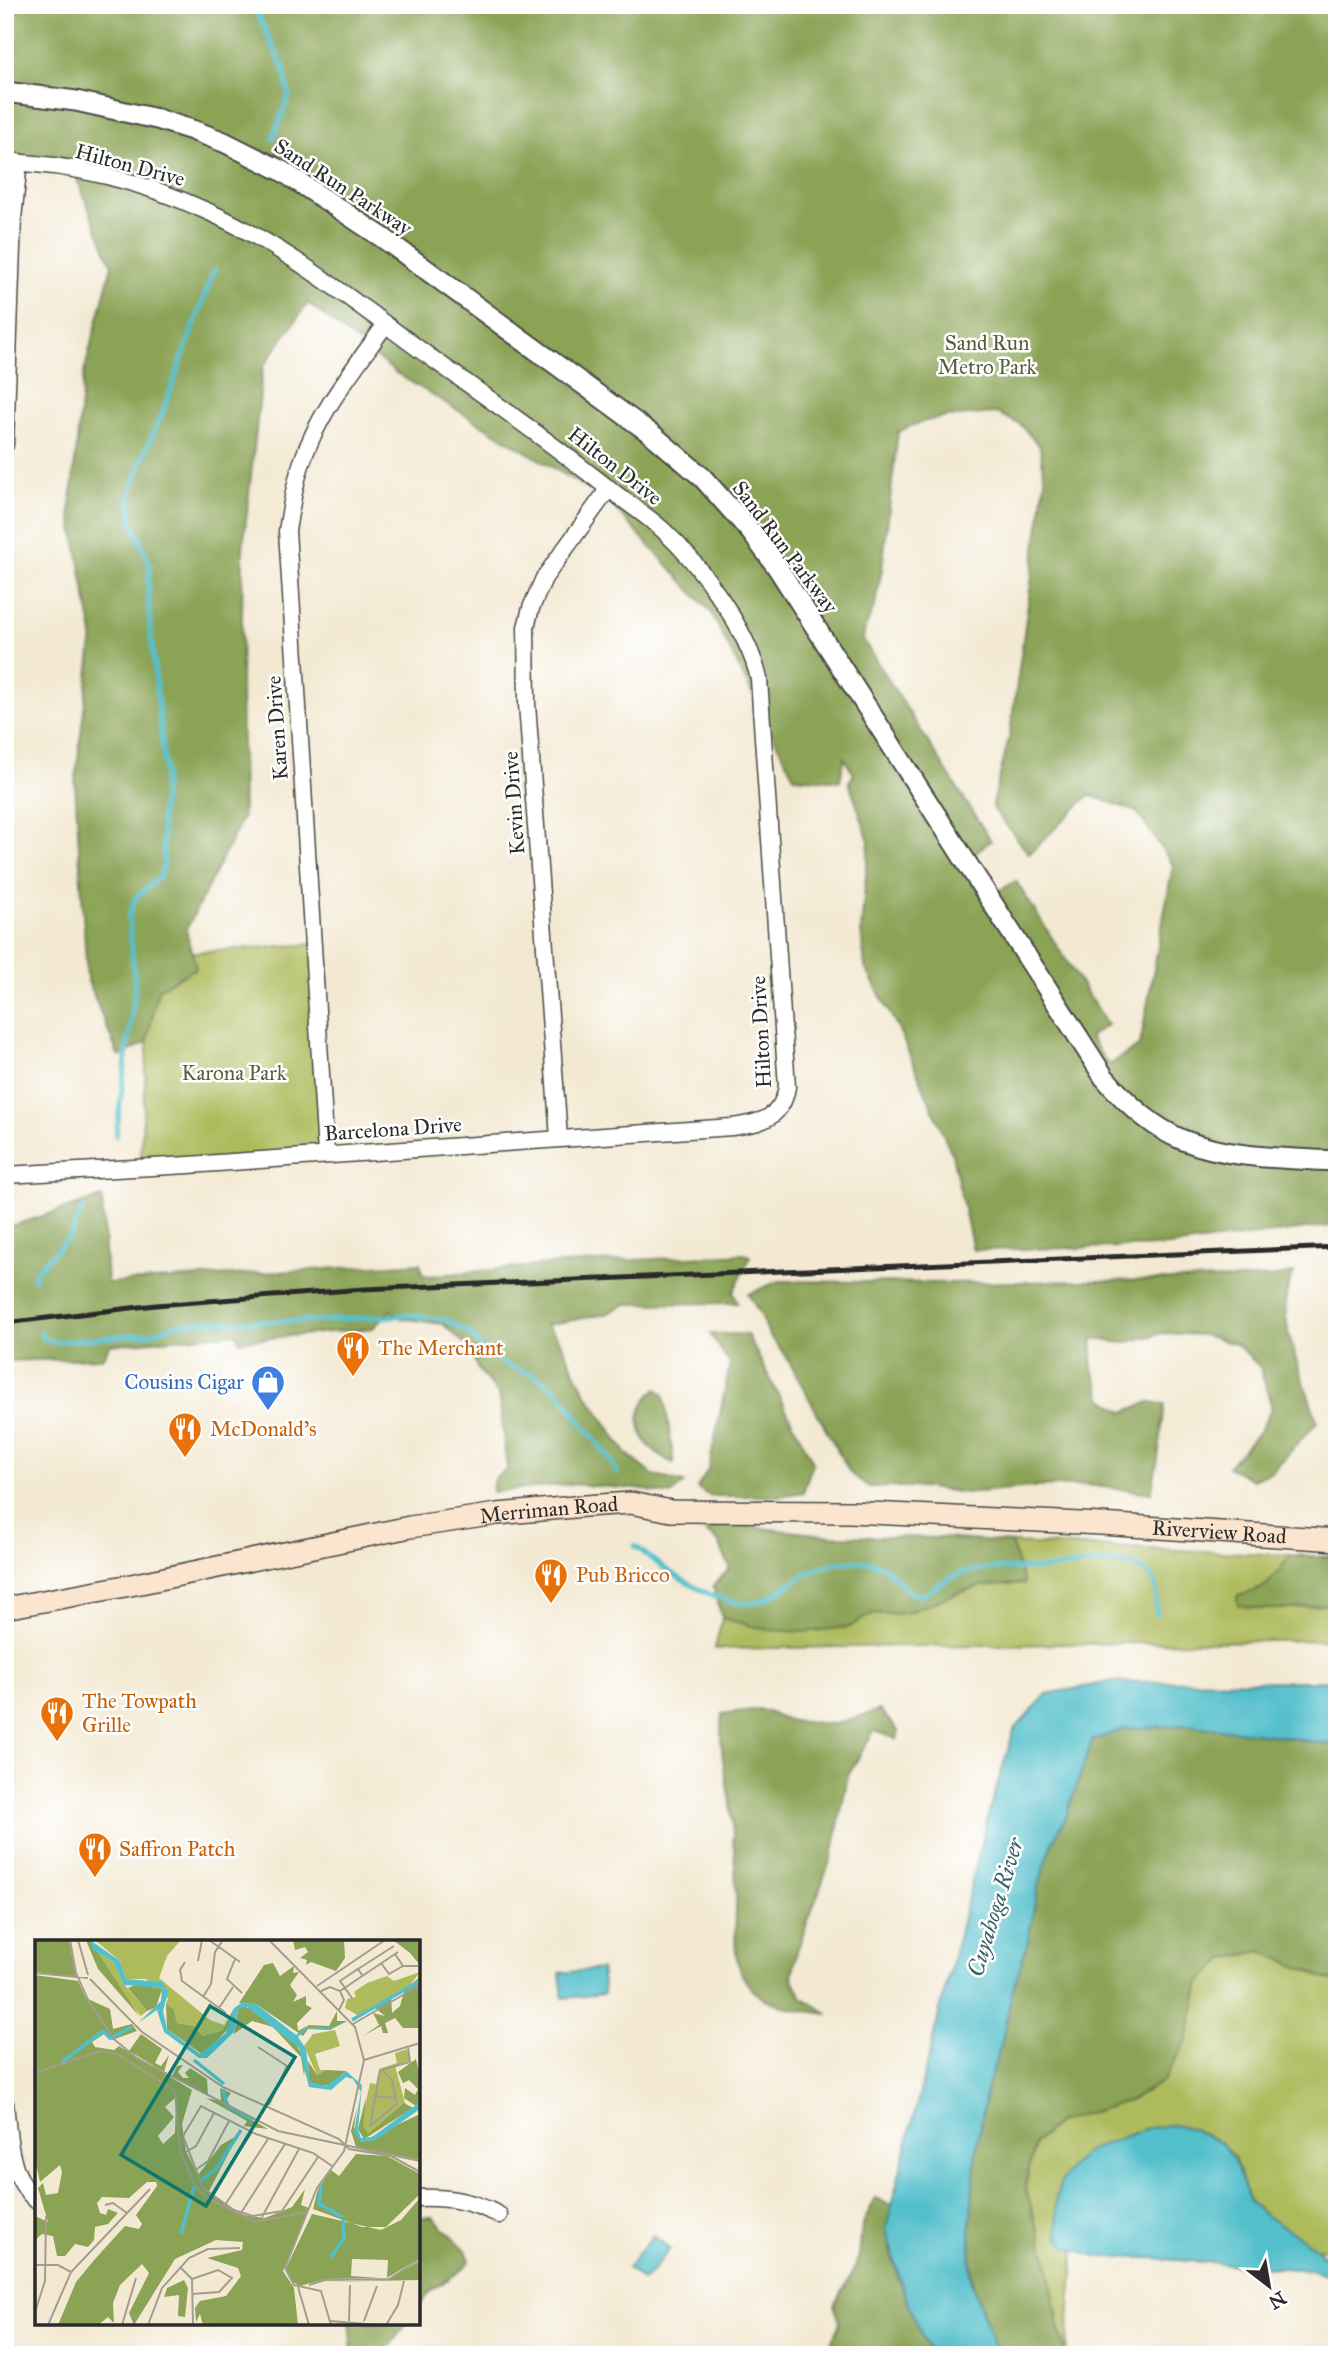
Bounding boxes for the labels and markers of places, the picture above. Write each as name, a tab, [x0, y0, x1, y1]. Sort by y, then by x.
restaurant icon: The Merchant	[334, 1329, 372, 1378]
place label: The Merchant	[378, 1335, 504, 1361]
shop icon: Cousins Cigar	[249, 1363, 287, 1412]
place label: Cousins Cigar	[124, 1369, 244, 1395]
restaurant icon: McDonald's	[166, 1410, 204, 1459]
place label: McDonald's	[210, 1416, 317, 1442]
restaurant icon: Pub Bricco	[532, 1556, 570, 1605]
place label: Pub Bricco	[576, 1562, 670, 1588]
place label: The Towpath Grille	[82, 1688, 197, 1738]
restaurant icon: The Towpath Grille	[38, 1694, 76, 1743]
restaurant icon: Saffron Patch	[76, 1830, 114, 1879]
place label: Saffron Patch	[119, 1836, 236, 1862]

